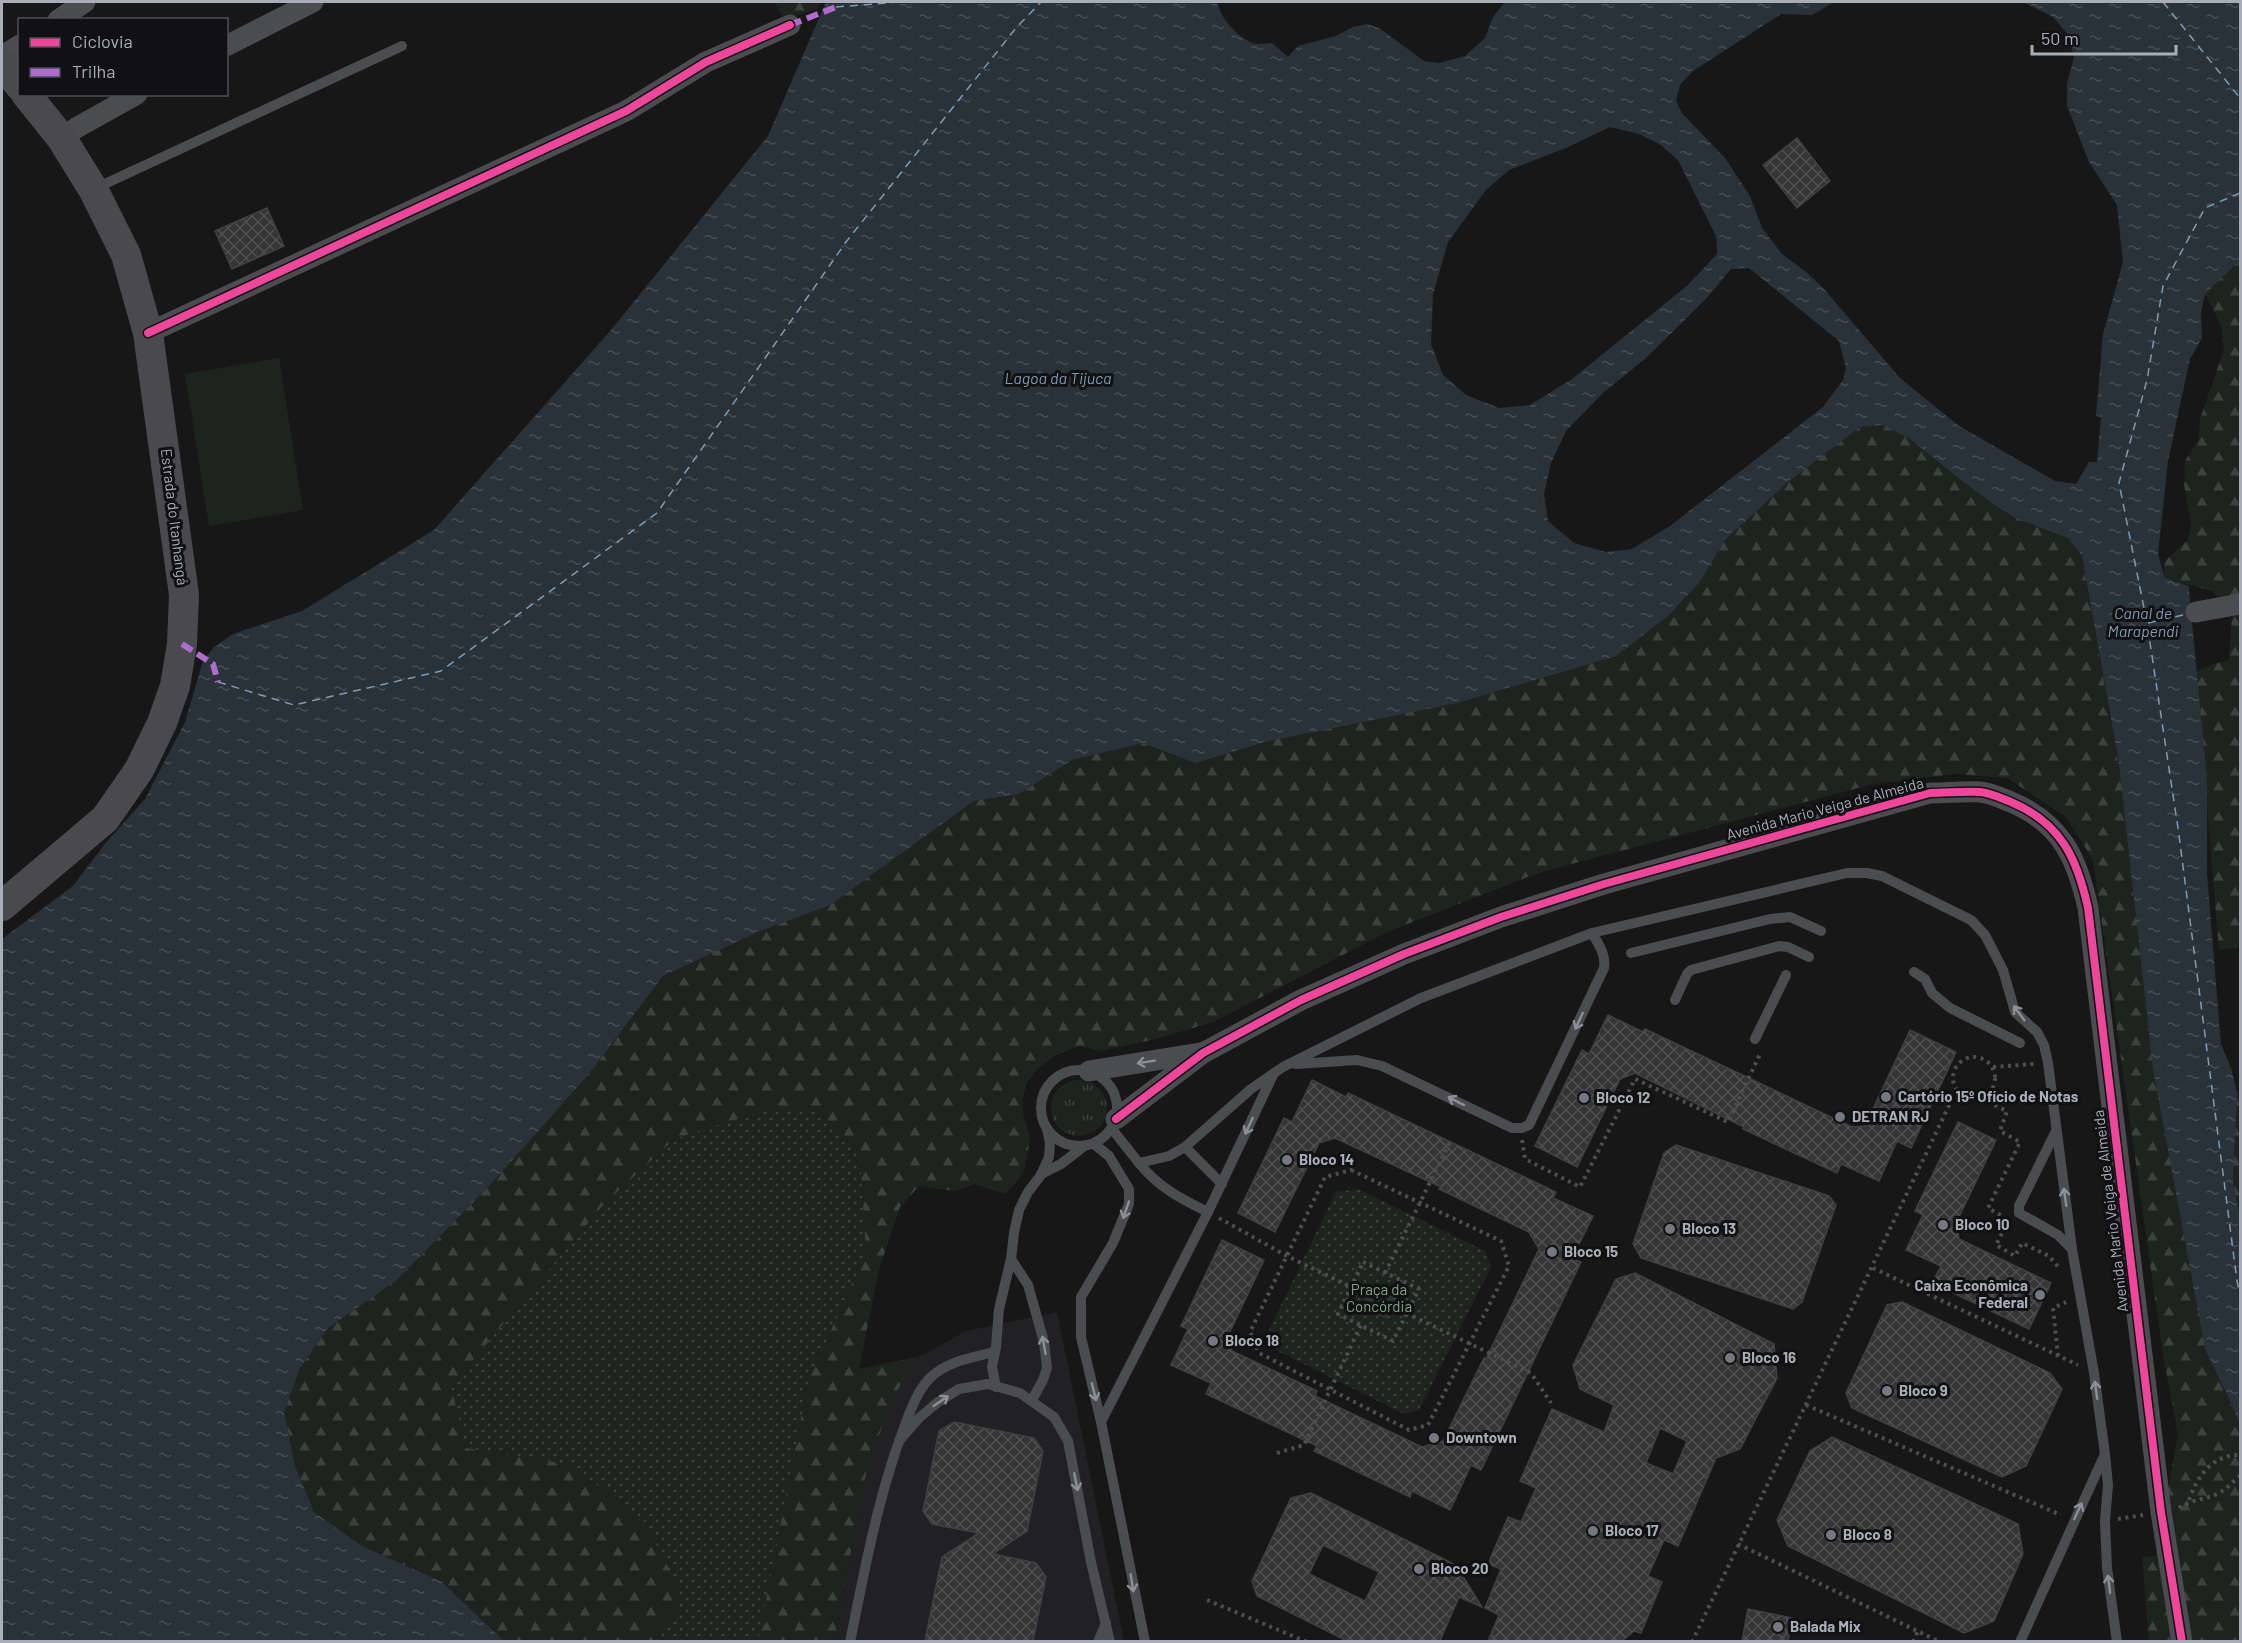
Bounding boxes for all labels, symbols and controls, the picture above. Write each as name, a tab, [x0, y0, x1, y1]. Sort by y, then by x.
legend	[18, 18, 228, 96]
scale bar	[2032, 18, 2176, 56]
text: 50 m	[2041, 27, 2079, 49]
text: Ciclovia	[72, 30, 133, 52]
text: Trilha	[72, 60, 116, 82]
water label: Lagoa da Tijuca	[1004, 368, 1112, 387]
street label: Estrada do Itanhangá	[158, 447, 192, 586]
water label: Canal de Marapendi	[2108, 603, 2178, 640]
street label: Avenida Mario Veiga de Almeida	[1724, 773, 1925, 843]
one-way arrow	[2012, 1005, 2025, 1021]
one-way arrow	[1573, 1012, 1585, 1030]
one-way arrow	[1137, 1056, 1157, 1067]
place label: Cartório 15º Ofício de Notas	[1898, 1087, 2079, 1105]
place label: Bloco 12	[1596, 1088, 1650, 1106]
marker: Cartório 15º Ofício de Notas	[1879, 1090, 1893, 1104]
marker: Bloco 12	[1577, 1091, 1591, 1105]
one-way arrow	[1448, 1095, 1466, 1107]
place label: DETRAN RJ	[1852, 1107, 1929, 1125]
street label: Avenida Mario Veiga de Almeida	[2089, 1109, 2131, 1313]
marker: DETRAN RJ	[1833, 1110, 1847, 1124]
one-way arrow	[1243, 1116, 1255, 1134]
place label: Bloco 14	[1299, 1150, 1354, 1168]
marker: Bloco 14	[1280, 1153, 1294, 1167]
one-way arrow	[2060, 1188, 2071, 1207]
one-way arrow	[1119, 1200, 1130, 1219]
place label: Bloco 10	[1955, 1215, 2010, 1233]
marker: Bloco 10	[1936, 1218, 1950, 1232]
place label: Bloco 13	[1682, 1219, 1736, 1237]
marker: Bloco 13	[1663, 1222, 1677, 1236]
place label: Bloco 15	[1564, 1242, 1618, 1260]
marker: Bloco 15	[1545, 1245, 1559, 1259]
place label: Caixa Econômica Federal	[1914, 1276, 2028, 1311]
park label: Praça da Concórdia	[1346, 1280, 1412, 1315]
marker: Caixa Econômica Federal	[2033, 1288, 2047, 1302]
place label: Bloco 18	[1225, 1331, 1279, 1349]
marker: Bloco 18	[1206, 1334, 1220, 1348]
one-way arrow	[1038, 1336, 1049, 1355]
place label: Bloco 16	[1742, 1348, 1796, 1366]
marker: Bloco 16	[1723, 1351, 1737, 1365]
one-way arrow	[2091, 1380, 2102, 1400]
place label: Bloco 9	[1899, 1381, 1948, 1399]
one-way arrow	[1088, 1382, 1100, 1401]
marker: Bloco 9	[1880, 1384, 1894, 1398]
one-way arrow	[932, 1395, 948, 1407]
place label: Downtown	[1446, 1428, 1517, 1446]
marker: Downtown	[1427, 1431, 1441, 1445]
one-way arrow	[1071, 1471, 1082, 1491]
one-way arrow	[2073, 1503, 2085, 1521]
place label: Bloco 17	[1605, 1521, 1659, 1539]
marker: Bloco 17	[1586, 1524, 1600, 1538]
place label: Bloco 8	[1843, 1525, 1892, 1543]
marker: Bloco 8	[1824, 1528, 1838, 1542]
place label: Bloco 20	[1431, 1559, 1489, 1577]
marker: Bloco 20	[1412, 1562, 1426, 1576]
one-way arrow	[1127, 1572, 1138, 1592]
one-way arrow	[2104, 1574, 2115, 1594]
place label: Balada Mix	[1790, 1617, 1861, 1635]
marker: Balada Mix	[1771, 1620, 1785, 1634]

